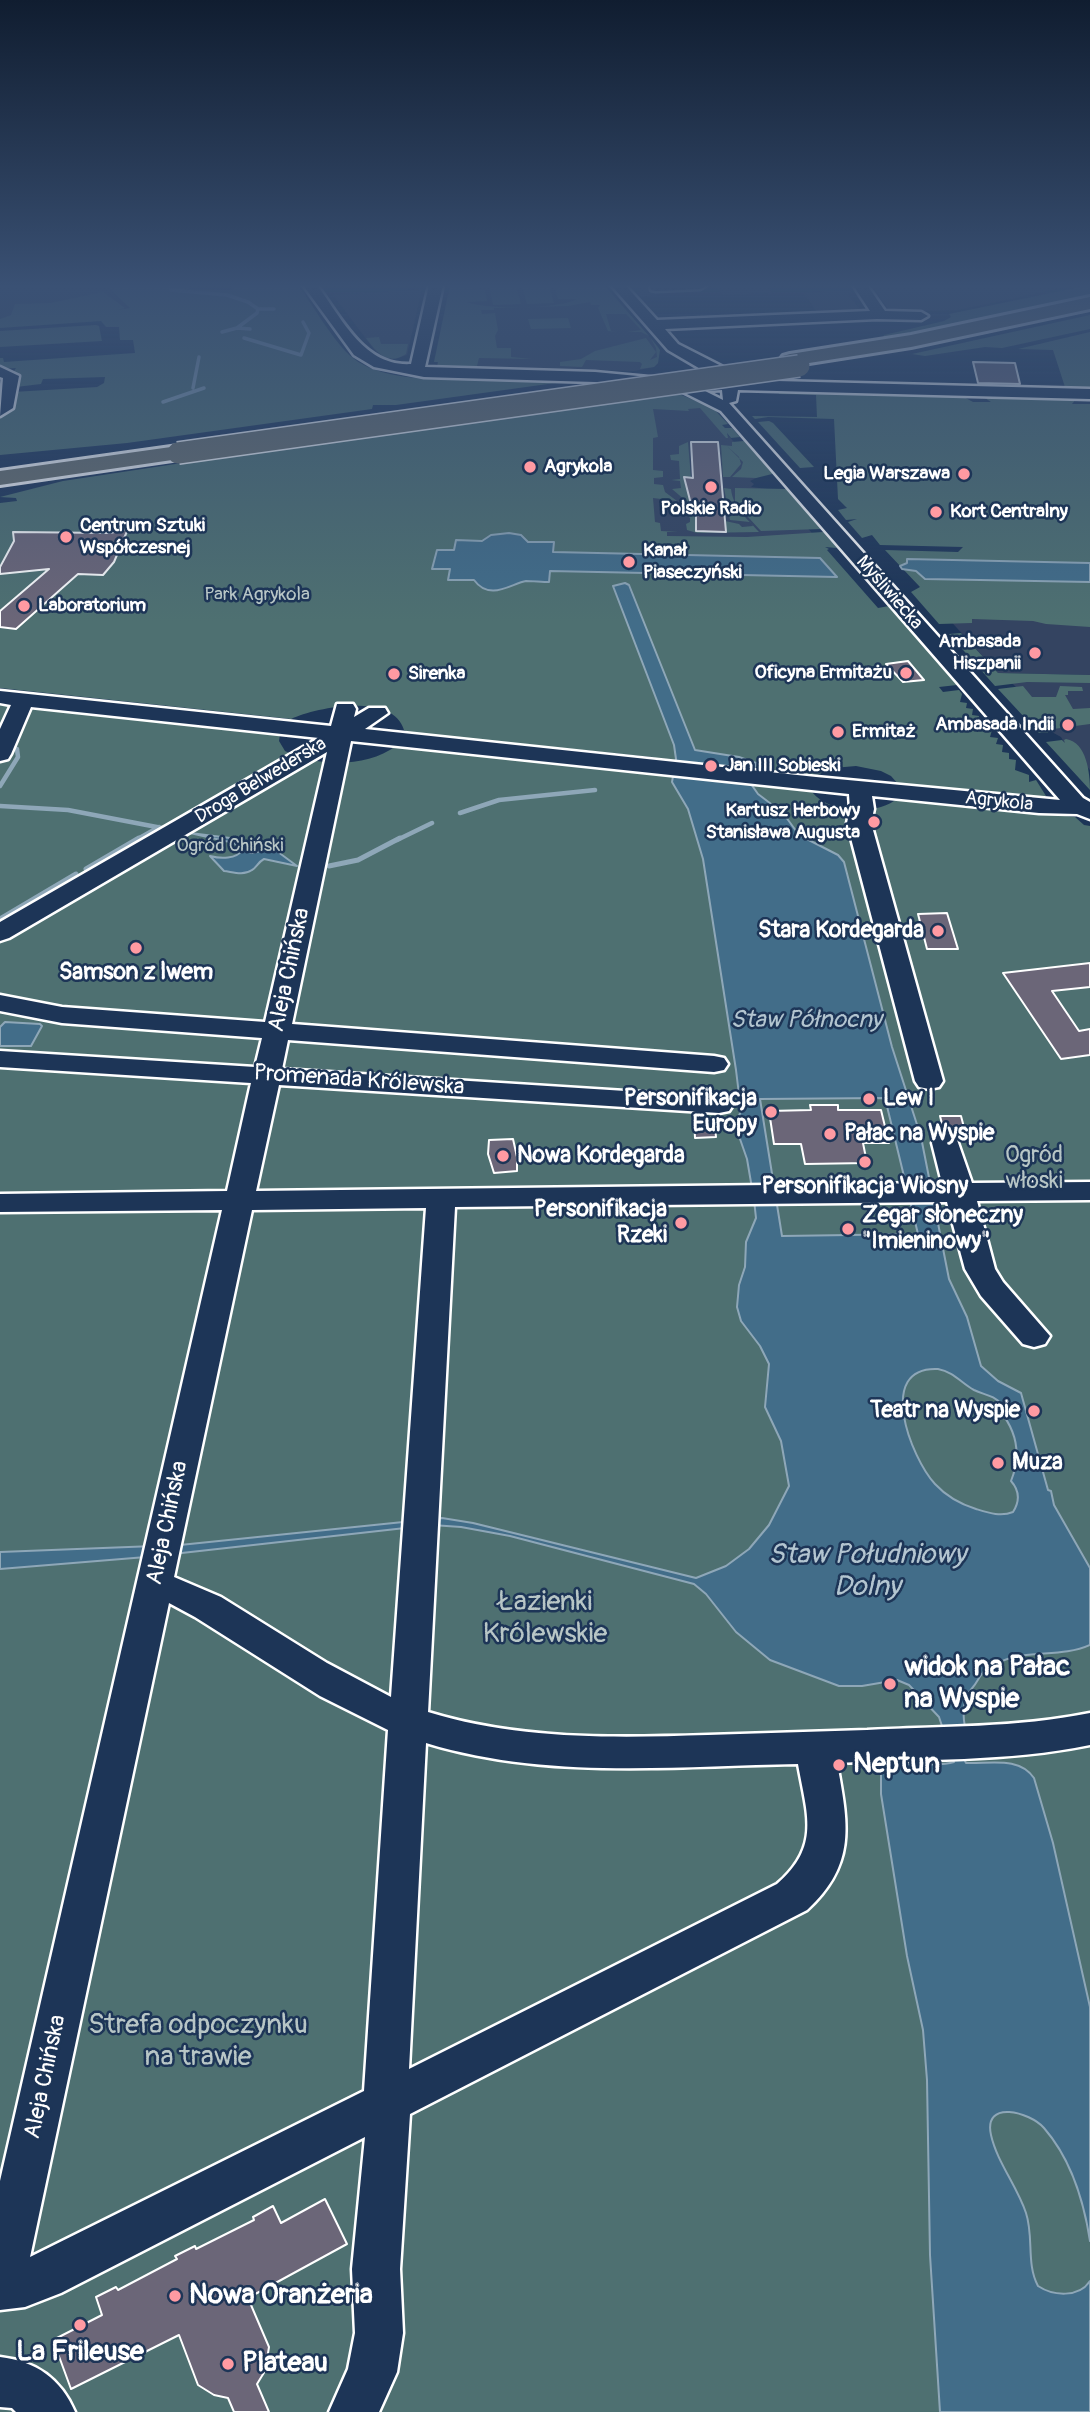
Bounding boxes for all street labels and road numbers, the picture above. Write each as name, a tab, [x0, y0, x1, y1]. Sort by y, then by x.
street label: Myśliwiecka	[851, 551, 927, 635]
street label: Droga Belwederska	[191, 733, 331, 829]
street label: Agrykola	[964, 787, 1034, 817]
street label: Aleja Chińska	[263, 906, 317, 1034]
street label: Promenada Królewska	[253, 1060, 465, 1102]
street label: Aleja Chińska	[141, 1459, 195, 1587]
street label: Aleja Chińska	[19, 2013, 73, 2141]

